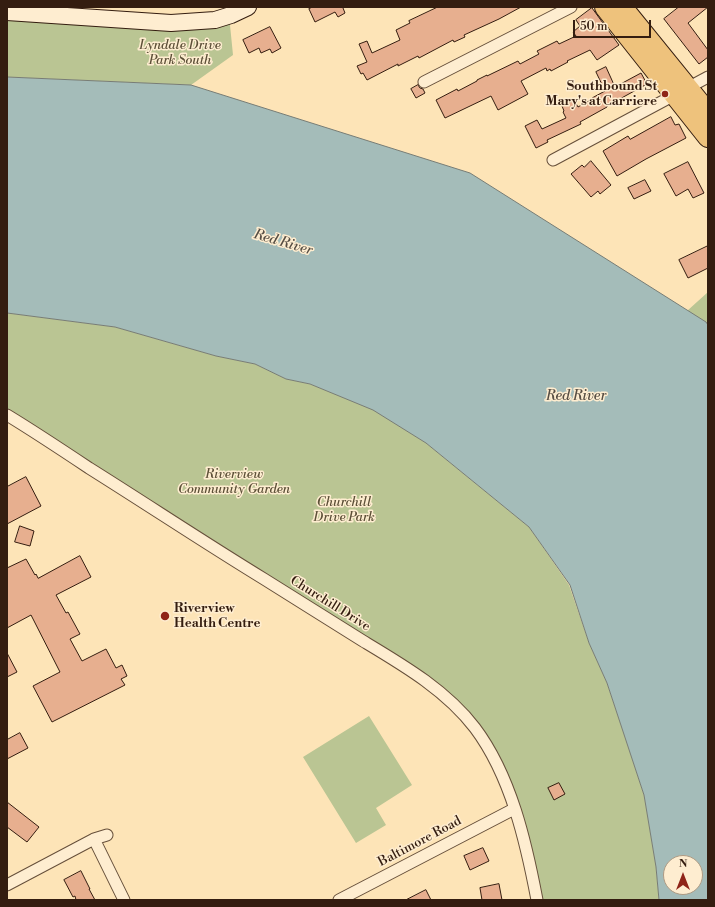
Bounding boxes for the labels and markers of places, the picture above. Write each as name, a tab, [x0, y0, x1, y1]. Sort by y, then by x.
place label: Southbound St Mary's at Carriere	[545, 79, 657, 110]
marker: Southbound St Mary's at Carriere	[660, 89, 670, 99]
place label: Riverview Health Centre	[174, 601, 260, 632]
marker: Riverview Health Centre	[159, 610, 171, 622]

